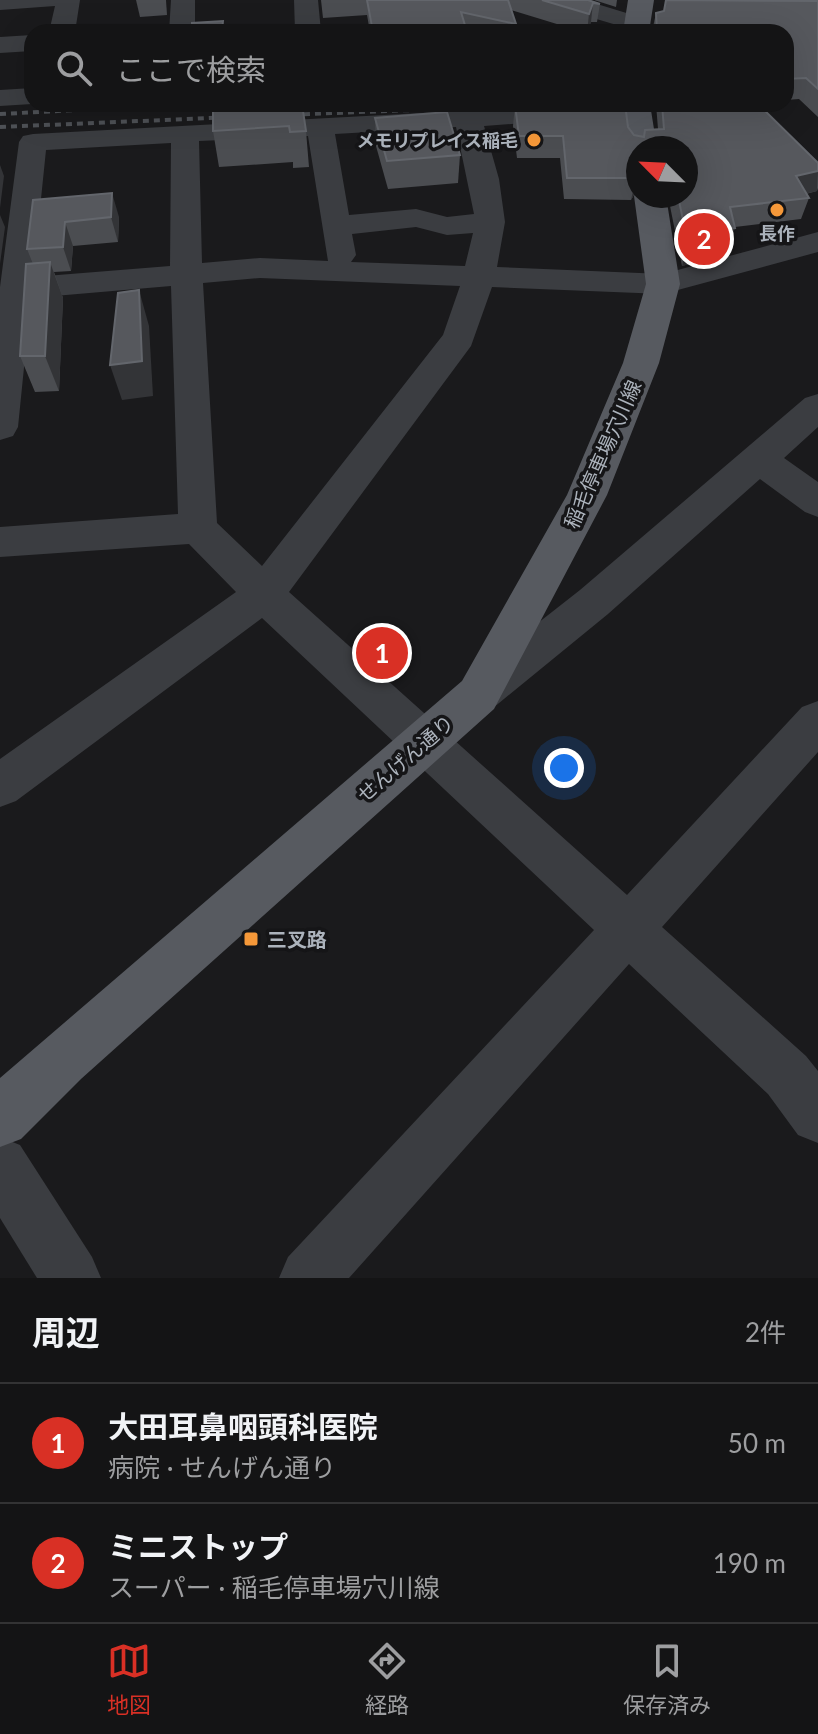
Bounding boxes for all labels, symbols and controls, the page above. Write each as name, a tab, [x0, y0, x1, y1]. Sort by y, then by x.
search box	[24, 24, 794, 112]
icon: search	[52, 46, 96, 90]
text: ここで検索	[116, 51, 266, 87]
place label: メモリプレイス稲毛	[357, 129, 518, 151]
marker: メモリプレイス稲毛	[525, 131, 543, 149]
north arrow	[626, 136, 698, 208]
marker: 長作	[768, 201, 786, 219]
pin: 2	[678, 209, 730, 269]
place label: 長作	[759, 222, 795, 244]
street label: 稲毛停車場穴川線	[558, 376, 646, 532]
pin: 1	[356, 623, 408, 683]
street label: せんげん通り	[352, 710, 458, 806]
your location	[544, 748, 584, 788]
place label: 三叉路	[267, 927, 327, 951]
marker: 三叉路	[242, 930, 260, 948]
text: 周辺	[32, 1311, 100, 1352]
text: 2件	[745, 1316, 786, 1348]
text: 大田耳鼻咽頭科医院	[108, 1408, 378, 1444]
text: 1	[50, 1427, 66, 1459]
text: 50 m	[728, 1427, 786, 1459]
text: 病院 · せんげん通り	[108, 1451, 336, 1483]
text: ミニストップ	[108, 1528, 288, 1564]
text: 2	[50, 1547, 66, 1579]
text: 190 m	[713, 1547, 786, 1579]
text: スーパー · 稲毛停車場穴川線	[108, 1571, 440, 1603]
tab: 地図	[107, 1639, 151, 1719]
tab: 経路	[365, 1639, 409, 1719]
tab: 保存済み	[623, 1639, 711, 1719]

